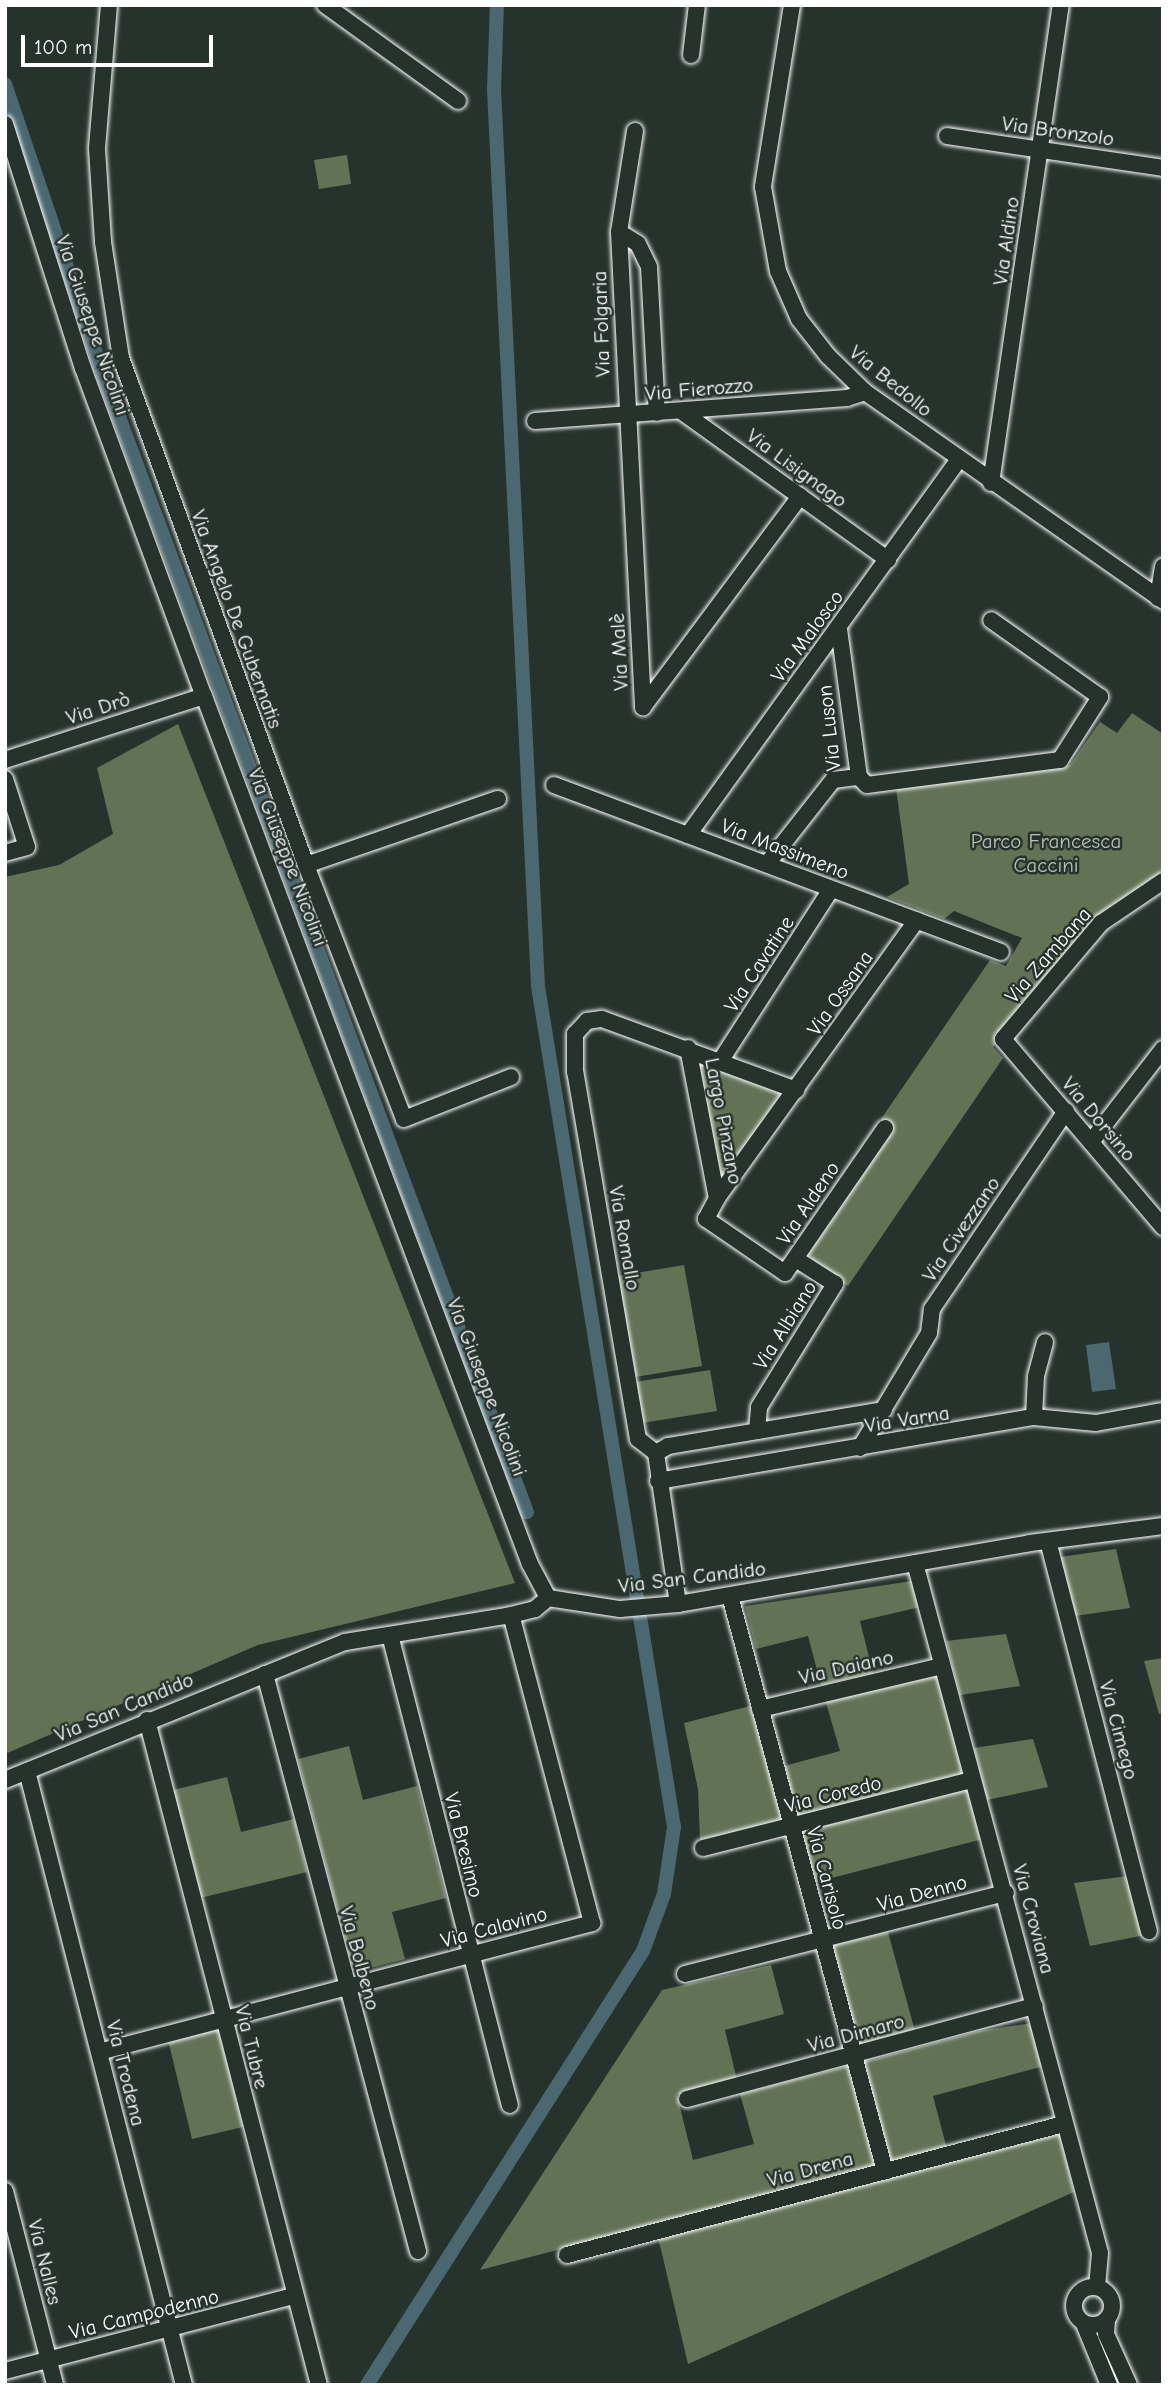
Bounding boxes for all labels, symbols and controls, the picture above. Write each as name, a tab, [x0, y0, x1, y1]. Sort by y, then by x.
scale bar	[24, 21, 217, 65]
text: 100 m	[34, 35, 92, 59]
street label: Via Bronzolo	[1000, 111, 1116, 151]
street label: Via Aldino	[987, 195, 1025, 287]
street label: Via Giuseppe Nicolini	[50, 232, 136, 418]
street label: Via Folgaria	[587, 270, 615, 378]
street label: Via Bedollo	[844, 340, 938, 422]
street label: Via Fierozzo	[644, 372, 754, 406]
street label: Via Lisignago	[742, 423, 852, 513]
street label: Via Angelo De Gubernatis	[186, 506, 288, 732]
street label: Via Malosco	[765, 585, 849, 687]
street label: Via Malè	[604, 613, 634, 691]
street label: Via Luson	[812, 684, 846, 772]
street label: Via Drò	[63, 686, 133, 730]
street label: Via Giuseppe Nicolini	[242, 764, 334, 950]
street label: Via Massimeno	[717, 813, 853, 885]
park label: Parco Francesca Caccini	[971, 828, 1121, 878]
street label: Via Zambana	[1000, 902, 1096, 1008]
street label: Via Cavatine	[719, 911, 799, 1017]
street label: Via Ossana	[802, 946, 878, 1040]
street label: Largo Pinzano	[699, 1056, 749, 1186]
street label: Via Dorsino	[1056, 1072, 1142, 1166]
street label: Via Aldeno	[771, 1157, 845, 1249]
street label: Via Civezzano	[917, 1172, 1005, 1286]
street label: Via Romallo	[603, 1184, 647, 1292]
street label: Via Albiano	[748, 1276, 822, 1374]
street label: Via Giuseppe Nicolini	[441, 1294, 533, 1480]
street label: Via Varna	[863, 1400, 951, 1438]
street label: Via San Candido	[617, 1555, 767, 1599]
street label: Via Daiano	[796, 1644, 896, 1690]
street label: Via San Candido	[51, 1666, 197, 1748]
street label: Via Cimego	[1094, 1678, 1144, 1782]
street label: Via Coredo	[782, 1770, 884, 1818]
street label: Via Bresimo	[439, 1790, 489, 1900]
street label: Via Carisolo	[801, 1823, 853, 1933]
street label: Via Croviana	[1007, 1861, 1061, 1977]
street label: Via Denno	[874, 1869, 970, 1917]
street label: Via Calavino	[438, 1901, 550, 1953]
street label: Via Bolbeno	[334, 1903, 386, 2013]
street label: Via Tubre	[229, 2003, 275, 2091]
street label: Via Dimaro	[805, 2008, 907, 2058]
street label: Via Trodena	[101, 2018, 151, 2128]
street label: Via Drena	[764, 2145, 856, 2193]
street label: Via Nalles	[22, 2217, 68, 2307]
street label: Via Campodenno	[67, 2283, 221, 2345]

